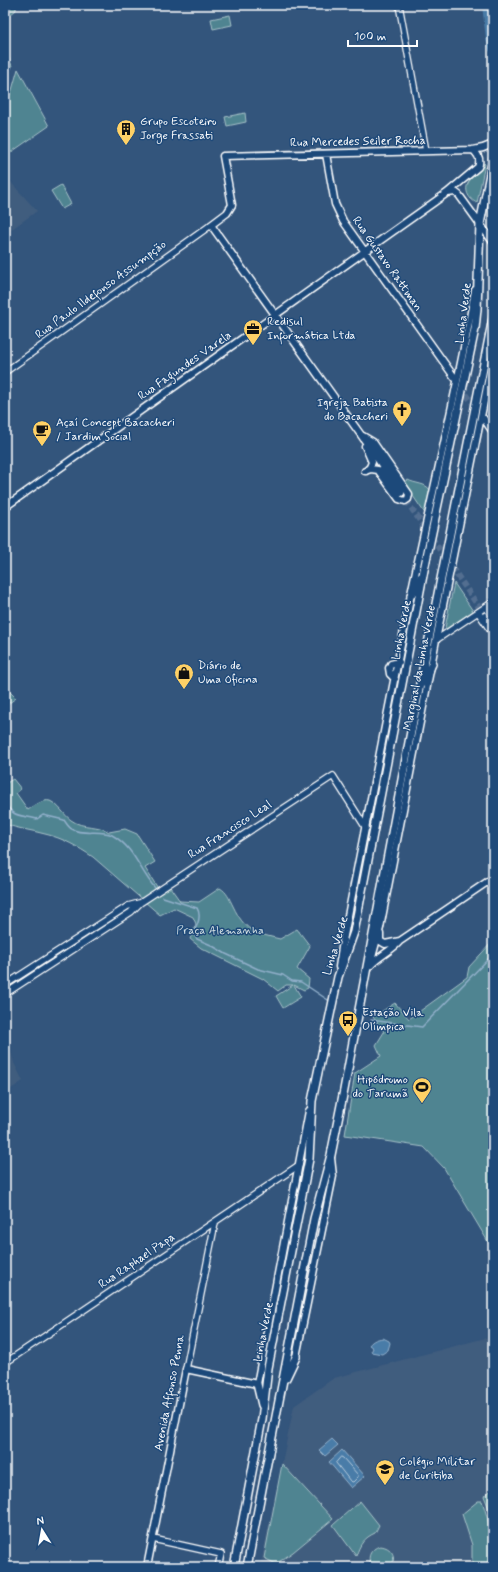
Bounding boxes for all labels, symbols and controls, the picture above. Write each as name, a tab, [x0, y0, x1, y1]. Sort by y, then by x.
scale bar	[348, 22, 417, 48]
text: 100 m	[354, 29, 386, 45]
place label: Grupo Escoteiro Jorge Frassati	[140, 114, 217, 144]
building icon: Grupo Escoteiro Jorge Frassati	[115, 118, 137, 146]
street label: Rua Mercedes Seiler Rocha	[290, 133, 426, 151]
street label: Rua Gustavo Rattman	[348, 213, 426, 315]
street label: Rua Paulo Ildefonso Assumpção	[32, 237, 170, 344]
street label: Linha Verde	[452, 282, 476, 344]
place label: Redisul Informática Ltda	[267, 314, 356, 345]
office icon: Redisul Informática Ltda	[242, 318, 264, 346]
street label: Rua Fagundes Varela	[135, 328, 236, 405]
place label: Igreja Batista do Bacacheri	[317, 395, 388, 425]
church icon: Igreja Batista do Bacacheri	[391, 399, 413, 427]
place label: Açaí Concept Bacacheri / Jardim Social	[56, 415, 175, 445]
cafe icon: Açaí Concept Bacacheri / Jardim Social	[31, 419, 53, 447]
street label: Linha Verde	[388, 598, 416, 661]
street label: Marginal da Linha Verde	[400, 604, 440, 732]
place label: Diário de Uma Oficina	[198, 658, 258, 688]
shop icon: Diário de Uma Oficina	[173, 662, 195, 690]
street label: Rua Francisco Leal	[185, 797, 275, 863]
street label: Linha Verde	[319, 914, 353, 978]
park label: Praça Alemanha	[176, 923, 264, 939]
place label: Estação Vila Olímpica	[362, 1005, 424, 1035]
bus stop icon: Estação Vila Olímpica	[337, 1009, 359, 1037]
place label: Hipódromo do Tarumã	[352, 1072, 408, 1102]
sports icon: Hipódromo do Tarumã	[411, 1076, 433, 1104]
street label: Rua Raphael Papa	[96, 1229, 178, 1293]
street label: Linha Verde	[250, 1300, 278, 1363]
street label: Avenida Affonso Penna	[151, 1333, 190, 1453]
place label: Colégio Militar de Curitiba	[399, 1454, 475, 1484]
school or university icon: Colégio Militar de Curitiba	[374, 1458, 396, 1486]
north arrow	[22, 1510, 62, 1550]
text: N	[35, 1514, 45, 1529]

